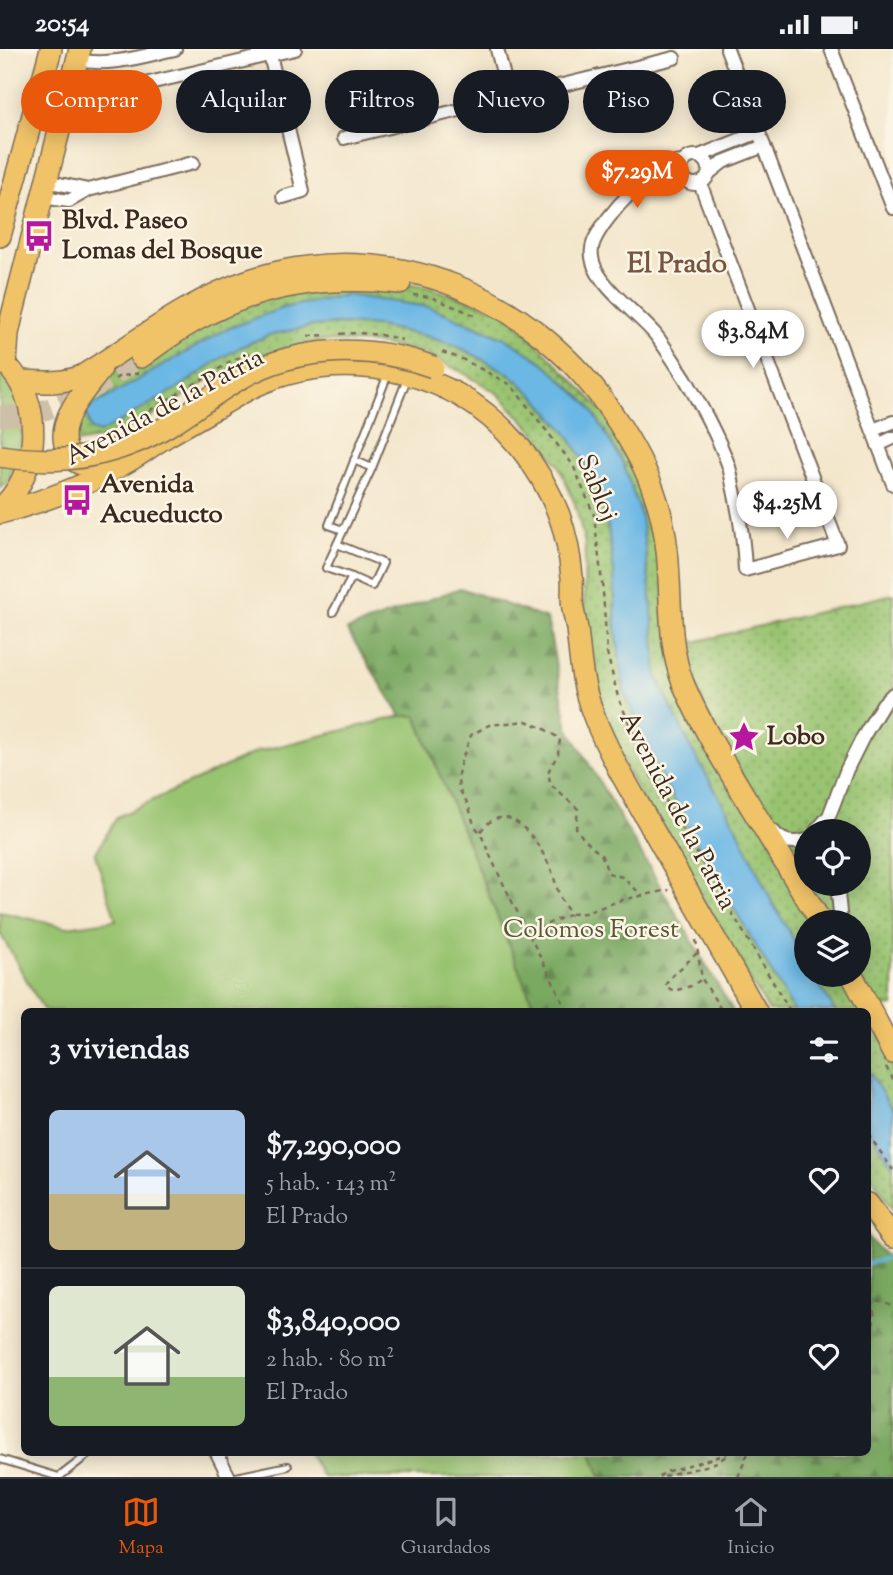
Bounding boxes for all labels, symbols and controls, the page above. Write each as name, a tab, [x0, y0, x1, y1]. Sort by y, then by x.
text: 20:54	[35, 6, 89, 43]
chip: Comprar	[21, 70, 162, 133]
chip: Alquilar	[176, 70, 311, 133]
chip: Filtros	[325, 70, 439, 133]
chip: Nuevo	[453, 70, 569, 133]
chip: Piso	[583, 70, 674, 133]
chip: Casa	[688, 70, 786, 133]
pin: $7.29M	[580, 151, 694, 210]
text: $7.29M	[601, 156, 673, 189]
place label: Blvd. Paseo Lomas del Bosque	[62, 203, 263, 270]
bus stop icon: Blvd. Paseo Lomas del Bosque	[22, 219, 56, 253]
district label: El Prado	[627, 245, 727, 285]
pin: $3.84M	[696, 311, 810, 370]
text: $3.84M	[717, 316, 789, 349]
street label: Avenida de la Patria	[59, 340, 271, 476]
street label: Sabloj	[566, 449, 626, 527]
place label: Avenida Acueducto	[100, 467, 223, 534]
pin: $4.25M	[730, 482, 844, 541]
bus stop icon: Avenida Acueducto	[60, 483, 94, 517]
text: $4.25M	[752, 487, 822, 520]
street label: Avenida de la Patria	[609, 705, 745, 917]
place label: Lobo	[767, 719, 825, 756]
place icon: Lobo	[727, 720, 761, 754]
map controls	[794, 819, 871, 987]
button: locate	[794, 819, 871, 896]
button: layers	[794, 910, 871, 987]
park label: Colomos Forest	[503, 912, 679, 949]
text: 3 viviendas	[49, 1029, 190, 1072]
icon: filters	[805, 1031, 843, 1069]
text: $7,290,000	[266, 1125, 401, 1168]
icon: home	[105, 1138, 189, 1222]
icon: heart	[805, 1161, 843, 1199]
text: 5 hab. · 143 m²	[266, 1168, 396, 1201]
text: El Prado	[266, 1201, 348, 1234]
text: $3,840,000	[266, 1301, 400, 1344]
icon: home	[105, 1314, 189, 1398]
icon: heart	[805, 1337, 843, 1375]
text: 2 hab. · 80 m²	[266, 1344, 394, 1377]
text: El Prado	[266, 1377, 348, 1410]
tab: Mapa	[118, 1493, 164, 1562]
tab: Guardados	[401, 1493, 491, 1562]
tab: Inicio	[727, 1493, 775, 1562]

